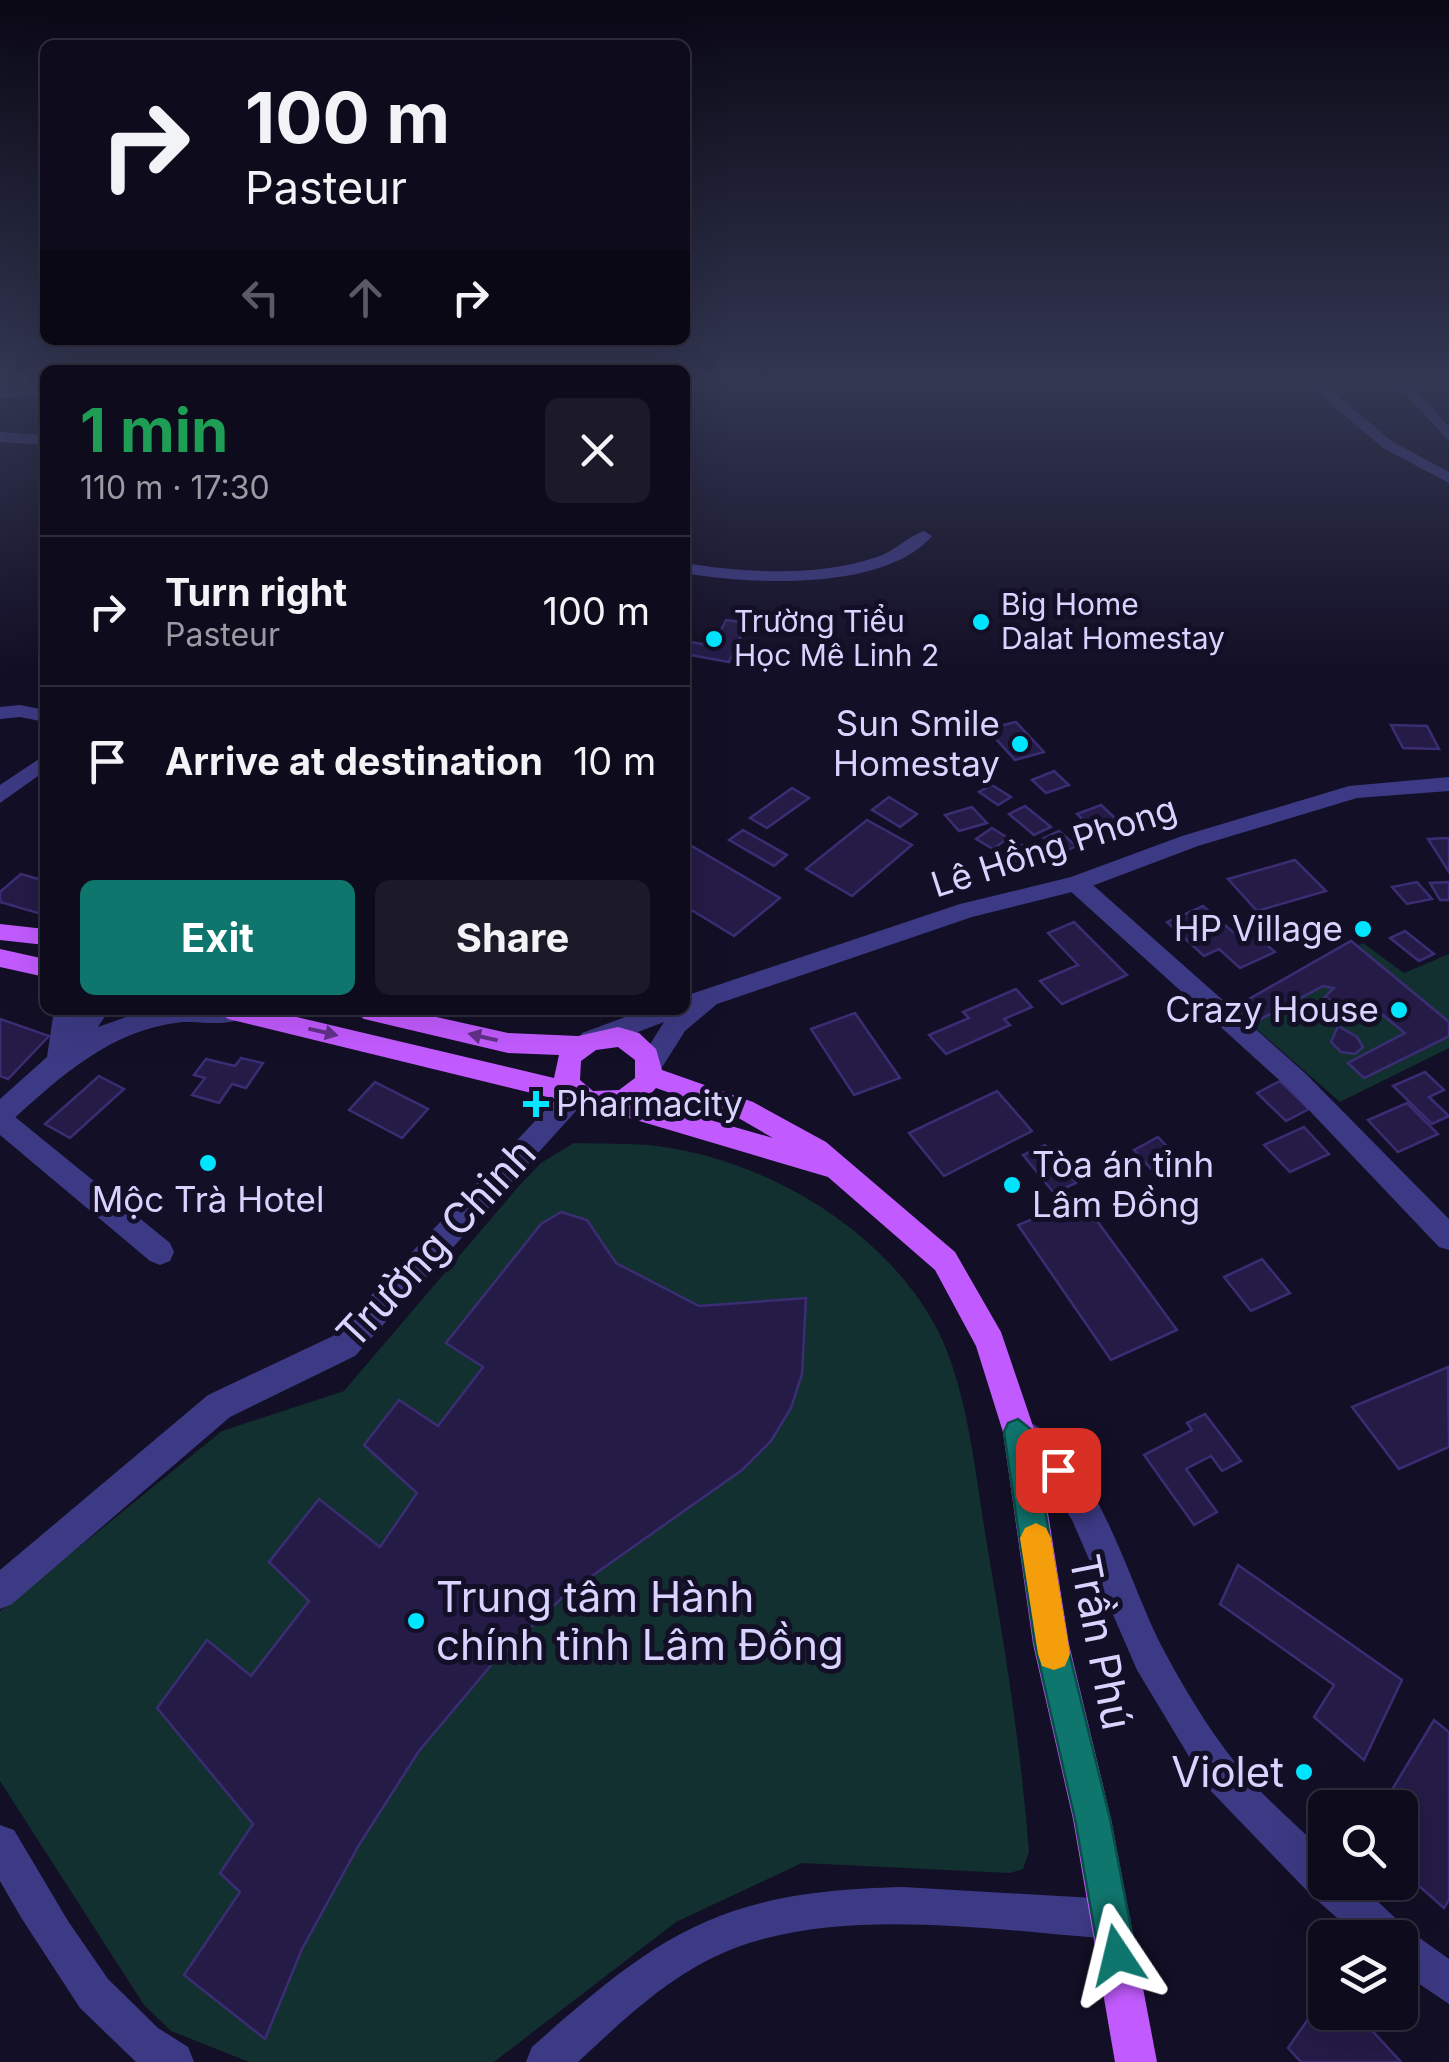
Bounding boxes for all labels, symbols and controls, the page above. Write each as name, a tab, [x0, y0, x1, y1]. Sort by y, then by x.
text: 100 m	[245, 75, 450, 160]
icon: right	[80, 80, 210, 210]
text: Pasteur	[245, 160, 407, 215]
icon: left	[233, 270, 288, 325]
icon: ahead	[338, 270, 393, 325]
icon: right	[443, 270, 498, 325]
text: 1 min	[80, 394, 228, 466]
button: close	[545, 398, 650, 503]
text: 110 m · 17:30	[80, 468, 270, 507]
text: Turn right	[165, 569, 347, 615]
icon: right	[80, 584, 135, 639]
place label: Big Home Dalat Homestay	[1001, 586, 1225, 656]
text: 100 m	[543, 588, 650, 634]
place label: Trường Tiểu Học Mê Linh 2	[734, 603, 939, 673]
marker: Big Home Dalat Homestay	[970, 611, 992, 633]
text: Pasteur	[165, 615, 280, 654]
marker: Trường Tiểu Học Mê Linh 2	[703, 628, 725, 650]
place label: Sun Smile Homestay	[833, 702, 1000, 784]
marker: Sun Smile Homestay	[1009, 733, 1031, 755]
icon: arrive	[80, 734, 135, 789]
text: Arrive at destination	[165, 738, 543, 784]
text: 10 m	[573, 738, 656, 784]
street label: Lê Hồng Phong	[926, 787, 1182, 905]
button: Exit	[80, 880, 355, 995]
button: Share	[375, 880, 650, 995]
place label: HP Village	[1174, 907, 1343, 949]
marker: HP Village	[1352, 918, 1374, 940]
place label: Crazy House	[1165, 988, 1379, 1030]
marker: Crazy House	[1388, 999, 1410, 1021]
one-way arrow	[308, 1025, 339, 1040]
one-way arrow	[468, 1029, 499, 1044]
place label: Pharmacity	[556, 1082, 743, 1124]
marker: Pharmacity	[525, 1093, 547, 1115]
street label: Trường Chinh	[326, 1127, 546, 1358]
place label: Tòa án tỉnh Lâm Đồng	[1032, 1143, 1214, 1225]
marker: Mộc Trà Hotel	[197, 1152, 219, 1174]
marker: Tòa án tỉnh Lâm Đồng	[1001, 1174, 1023, 1196]
place label: Mộc Trà Hotel	[92, 1178, 324, 1220]
pin	[1016, 1428, 1101, 1513]
icon: arrive	[1031, 1443, 1086, 1498]
street label: Trần Phú	[1060, 1550, 1143, 1734]
place label: Trung tâm Hành chính tỉnh Lâm Đồng	[436, 1571, 844, 1670]
marker: Trung tâm Hành chính tỉnh Lâm Đồng	[405, 1610, 427, 1632]
place label: Violet	[1171, 1746, 1284, 1797]
marker: Violet	[1293, 1761, 1315, 1783]
map controls	[1308, 1790, 1418, 2030]
button: search	[1308, 1790, 1418, 1900]
position arrow	[1065, 1903, 1169, 2007]
button: layers	[1308, 1920, 1418, 2030]

